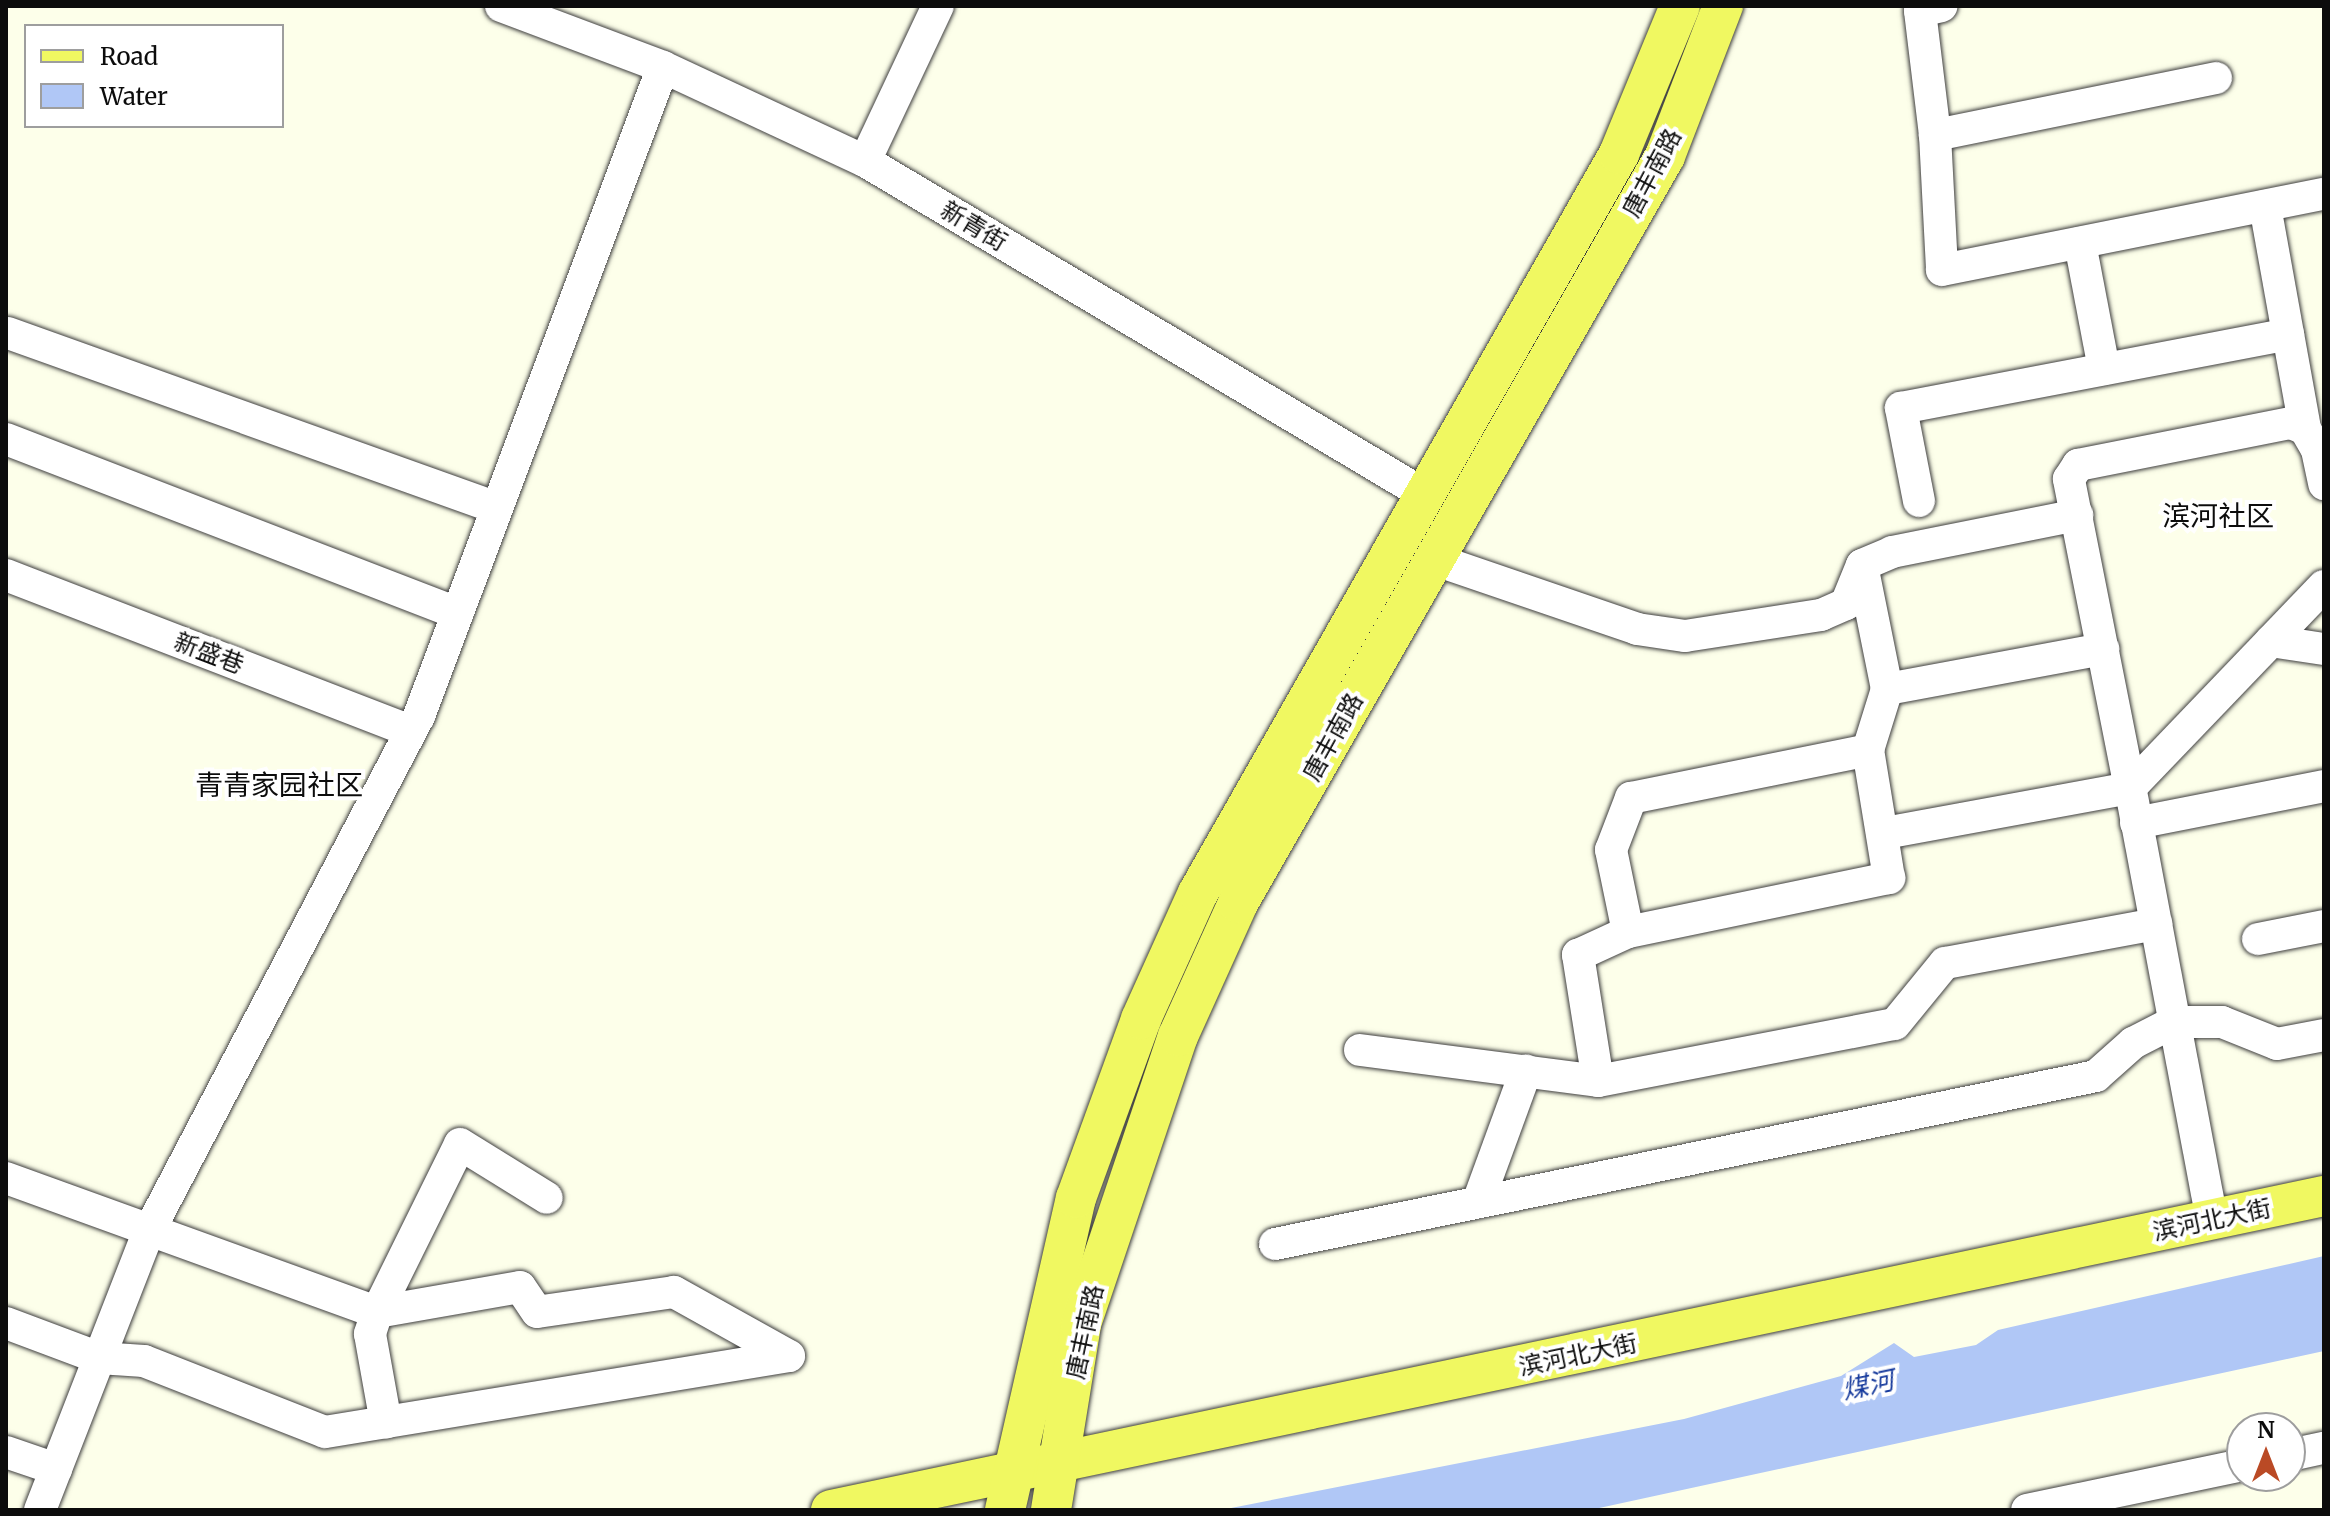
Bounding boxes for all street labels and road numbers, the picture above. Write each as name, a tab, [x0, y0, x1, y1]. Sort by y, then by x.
street label: 唐丰南路	[1617, 124, 1687, 222]
street label: 新青街	[936, 195, 1012, 257]
street label: 新盛巷	[170, 627, 248, 679]
street label: 唐丰南路	[1297, 688, 1369, 786]
street label: 滨河北大街	[2150, 1193, 2274, 1247]
street label: 唐丰南路	[1061, 1282, 1109, 1382]
street label: 滨河北大街	[1516, 1328, 1640, 1382]

